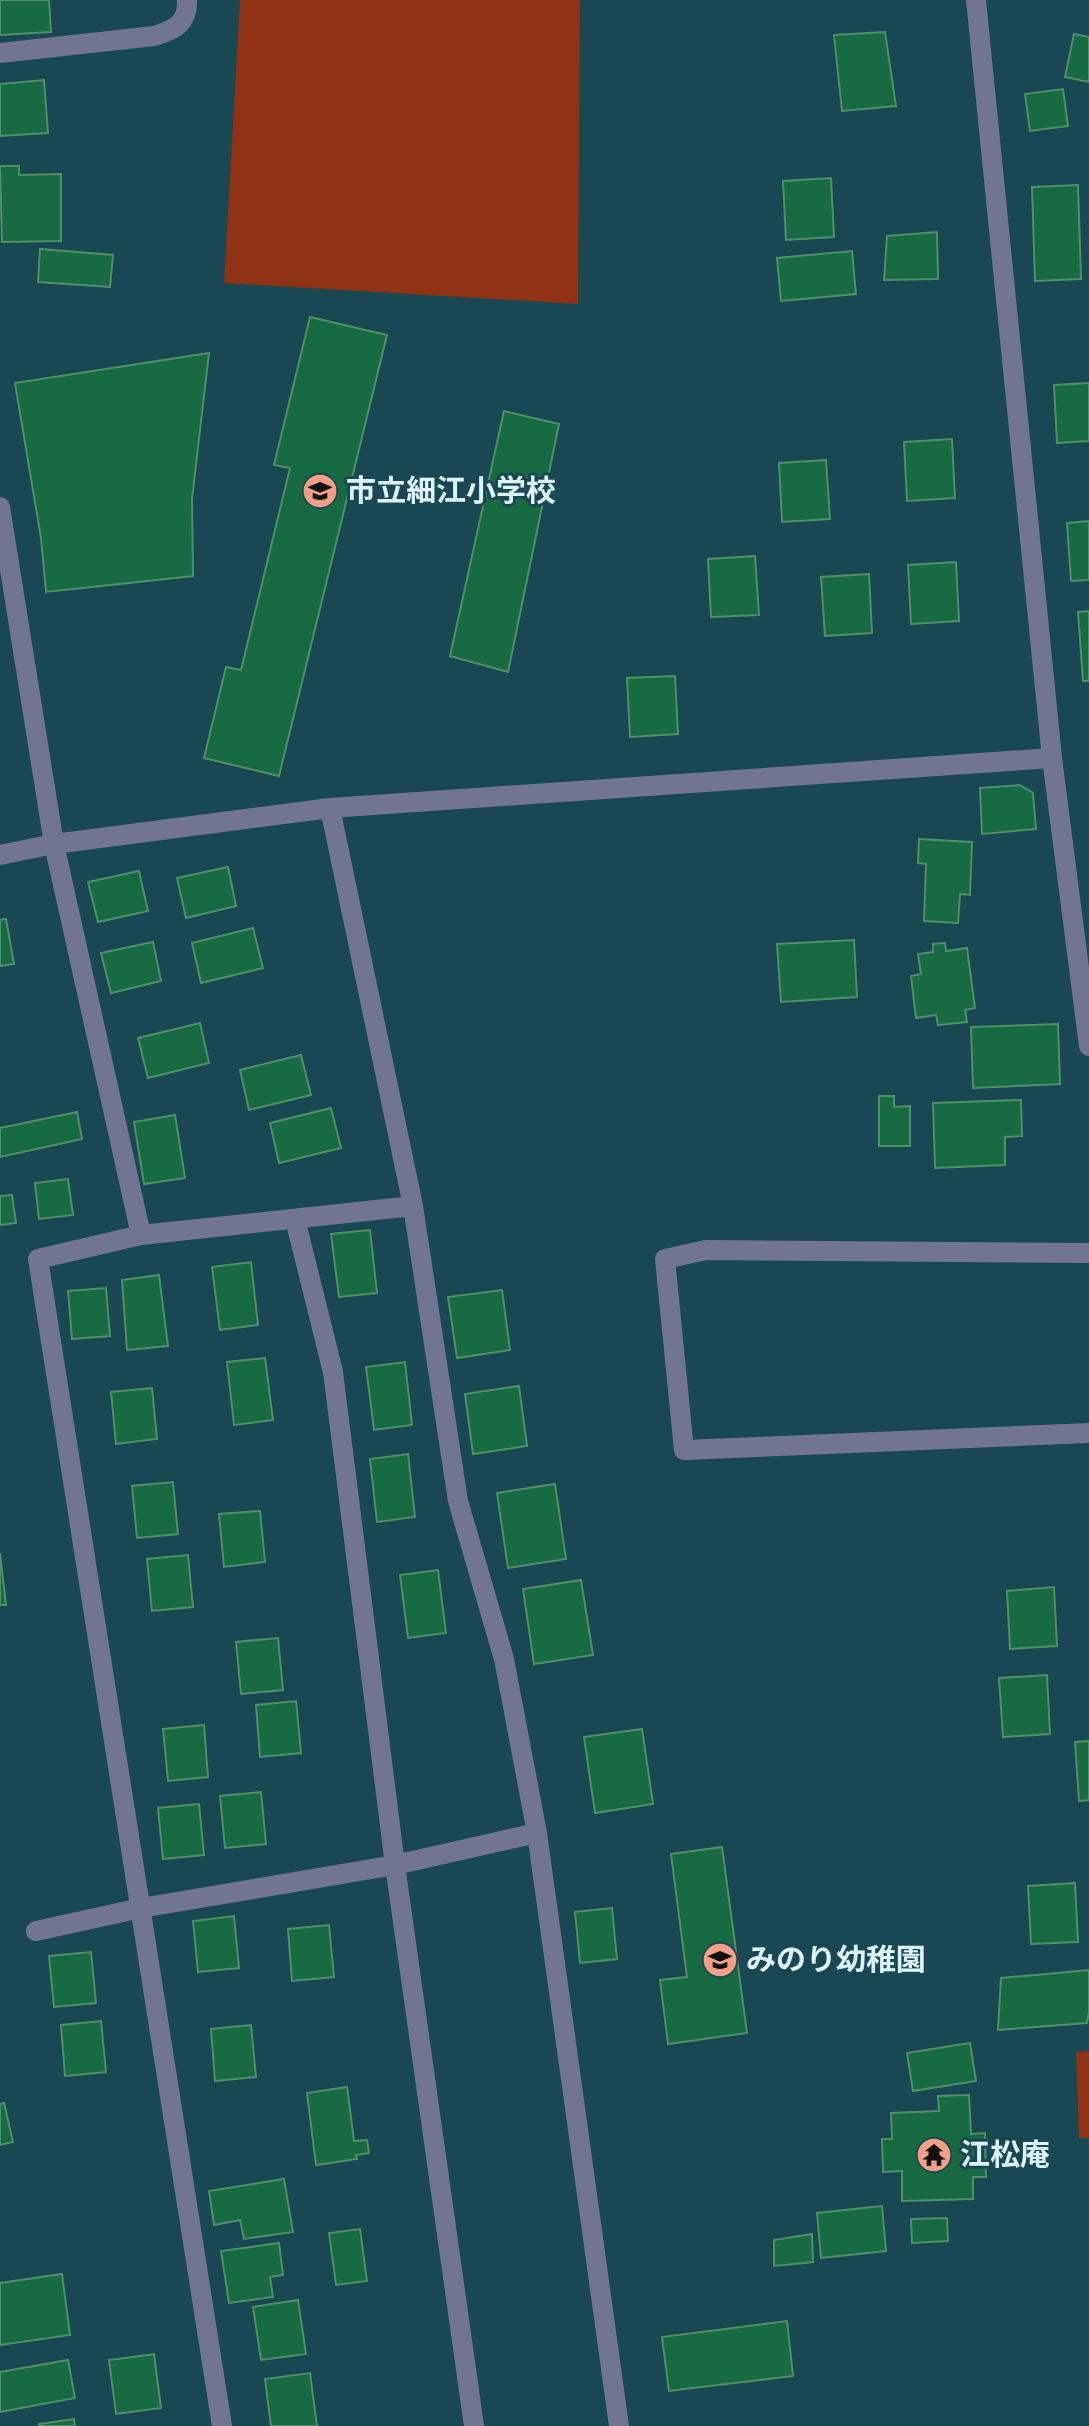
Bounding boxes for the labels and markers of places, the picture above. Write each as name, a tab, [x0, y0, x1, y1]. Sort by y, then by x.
school or university icon: 市立細江小学校	[301, 472, 339, 510]
place label: 市立細江小学校	[346, 473, 556, 509]
school or university icon: みのり幼稚園	[701, 1941, 739, 1979]
place label: みのり幼稚園	[746, 1942, 926, 1978]
temple icon: 江松庵	[915, 2136, 953, 2174]
place label: 江松庵	[960, 2137, 1050, 2173]

